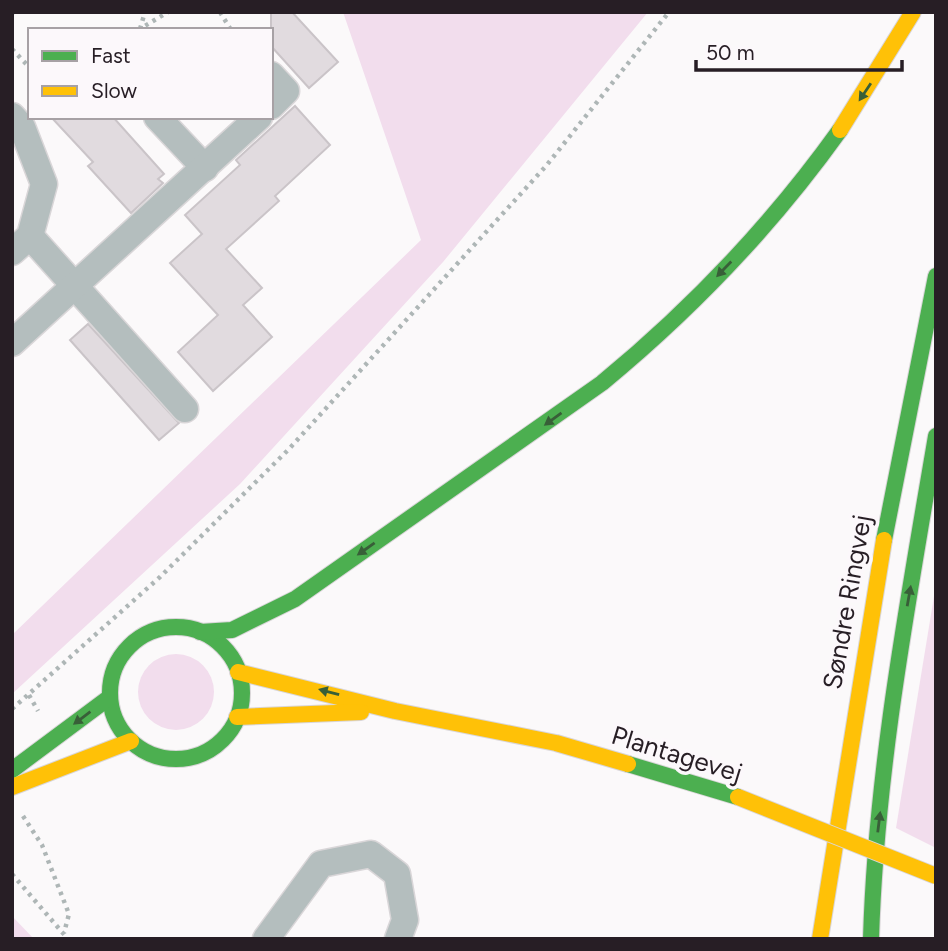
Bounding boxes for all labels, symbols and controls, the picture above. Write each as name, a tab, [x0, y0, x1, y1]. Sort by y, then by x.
legend	[28, 28, 273, 119]
scale bar	[696, 28, 902, 72]
text: 50 m	[706, 40, 755, 65]
text: Fast	[91, 43, 131, 68]
text: Slow	[91, 78, 137, 103]
one-way arrow	[858, 83, 872, 101]
one-way arrow	[715, 261, 732, 278]
one-way arrow	[544, 412, 562, 426]
street label: Søndre Ringvej	[816, 512, 878, 692]
one-way arrow	[357, 542, 376, 555]
one-way arrow	[904, 585, 915, 607]
one-way arrow	[318, 686, 340, 697]
one-way arrow	[73, 711, 91, 725]
street label: Plantagevej	[608, 719, 746, 789]
one-way arrow	[873, 811, 884, 833]

